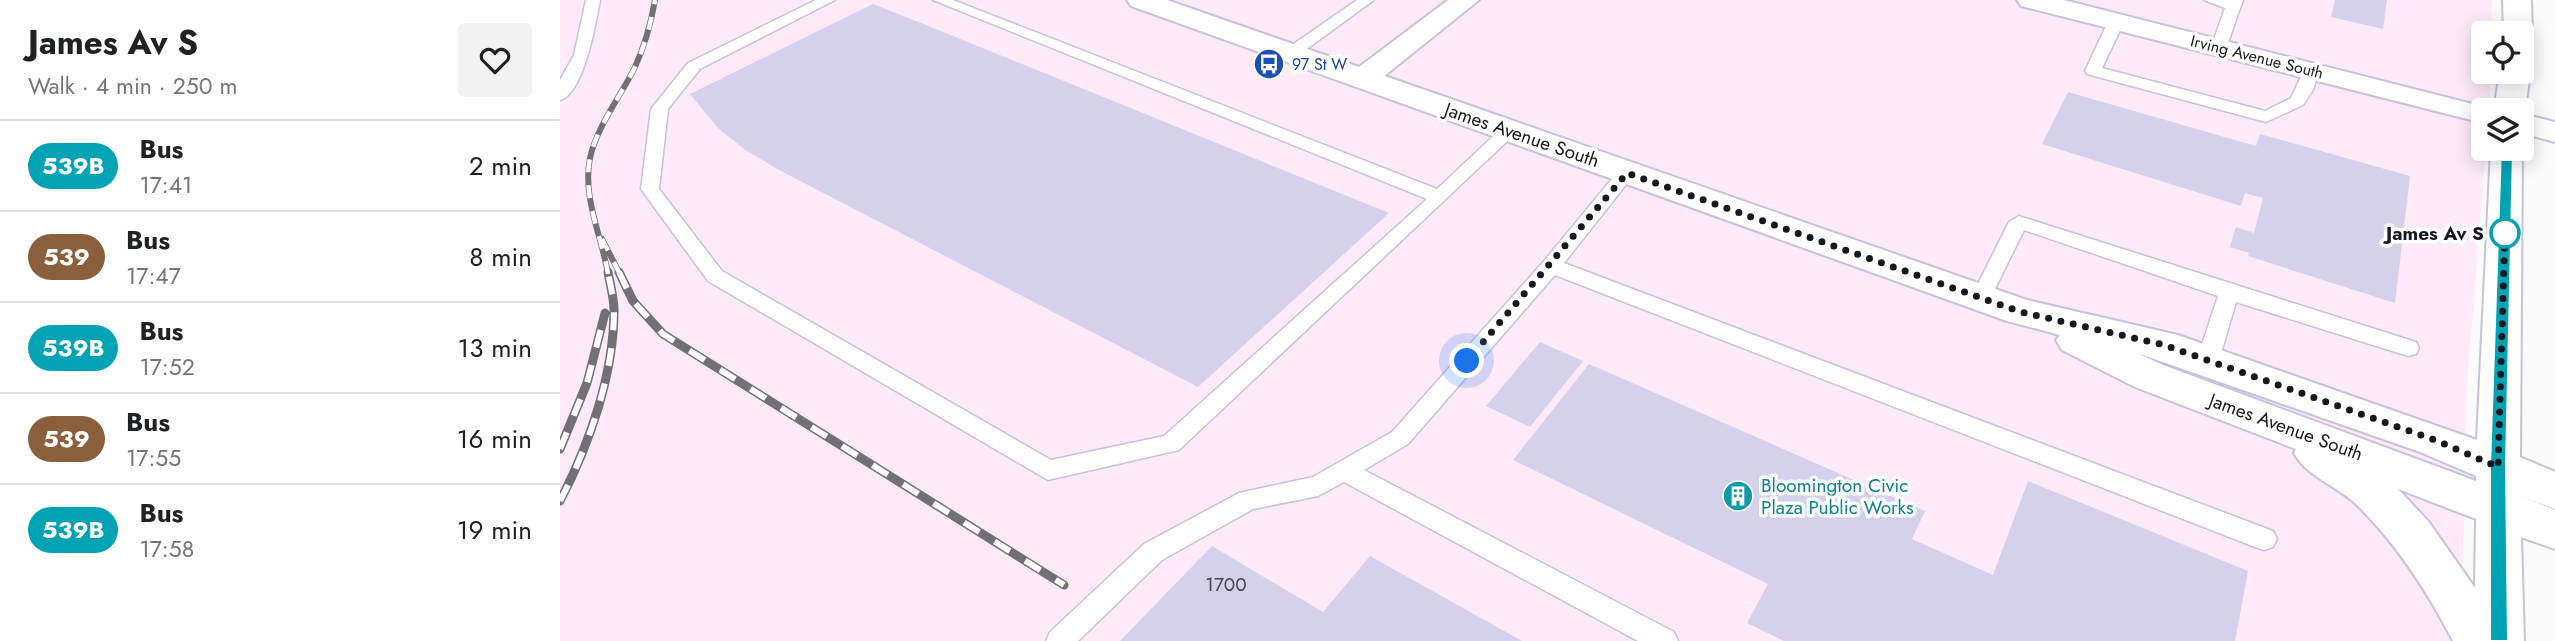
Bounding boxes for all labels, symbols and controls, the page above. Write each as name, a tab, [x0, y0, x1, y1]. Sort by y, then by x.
text: James Av S	[28, 19, 198, 66]
map controls	[2471, 21, 2534, 161]
button: locate	[2471, 21, 2534, 84]
button: heart	[458, 23, 532, 97]
street label: Irving Avenue South	[2188, 29, 2326, 85]
bus stop icon: 97 St W	[1252, 47, 1286, 81]
place label: 97 St W	[1292, 53, 1347, 76]
text: Walk · 4 min · 250 m	[28, 69, 237, 103]
street label: James Avenue South	[1438, 95, 1603, 174]
button: layers	[2471, 98, 2534, 161]
text: Bus	[139, 130, 183, 168]
text: 2 min	[469, 147, 532, 185]
text: 539B	[42, 148, 104, 183]
text: 17:41	[139, 168, 192, 202]
marker: James Av S	[2490, 218, 2520, 248]
place label: James Av S	[2382, 220, 2484, 247]
text: Bus	[126, 221, 170, 259]
text: 8 min	[469, 238, 532, 276]
text: 539	[43, 239, 90, 274]
text: 17:47	[126, 259, 181, 293]
text: Bus	[139, 312, 183, 350]
text: 13 min	[458, 329, 532, 367]
text: 539B	[42, 330, 104, 365]
your location	[1449, 343, 1484, 378]
text: 17:52	[139, 350, 195, 384]
street label: James Avenue South	[2203, 386, 2367, 467]
text: Bus	[126, 403, 170, 441]
text: 16 min	[457, 420, 532, 458]
text: 539	[43, 421, 90, 456]
text: 17:55	[126, 441, 181, 475]
place label: Bloomington Civic Plaza Public Works	[1761, 472, 1914, 521]
building icon: Bloomington Civic Plaza Public Works	[1721, 479, 1755, 513]
text: Bus	[139, 494, 183, 532]
text: 19 min	[457, 511, 532, 549]
text: 539B	[42, 512, 104, 547]
text: 17:58	[139, 532, 194, 566]
house number: 1700	[1205, 571, 1247, 598]

